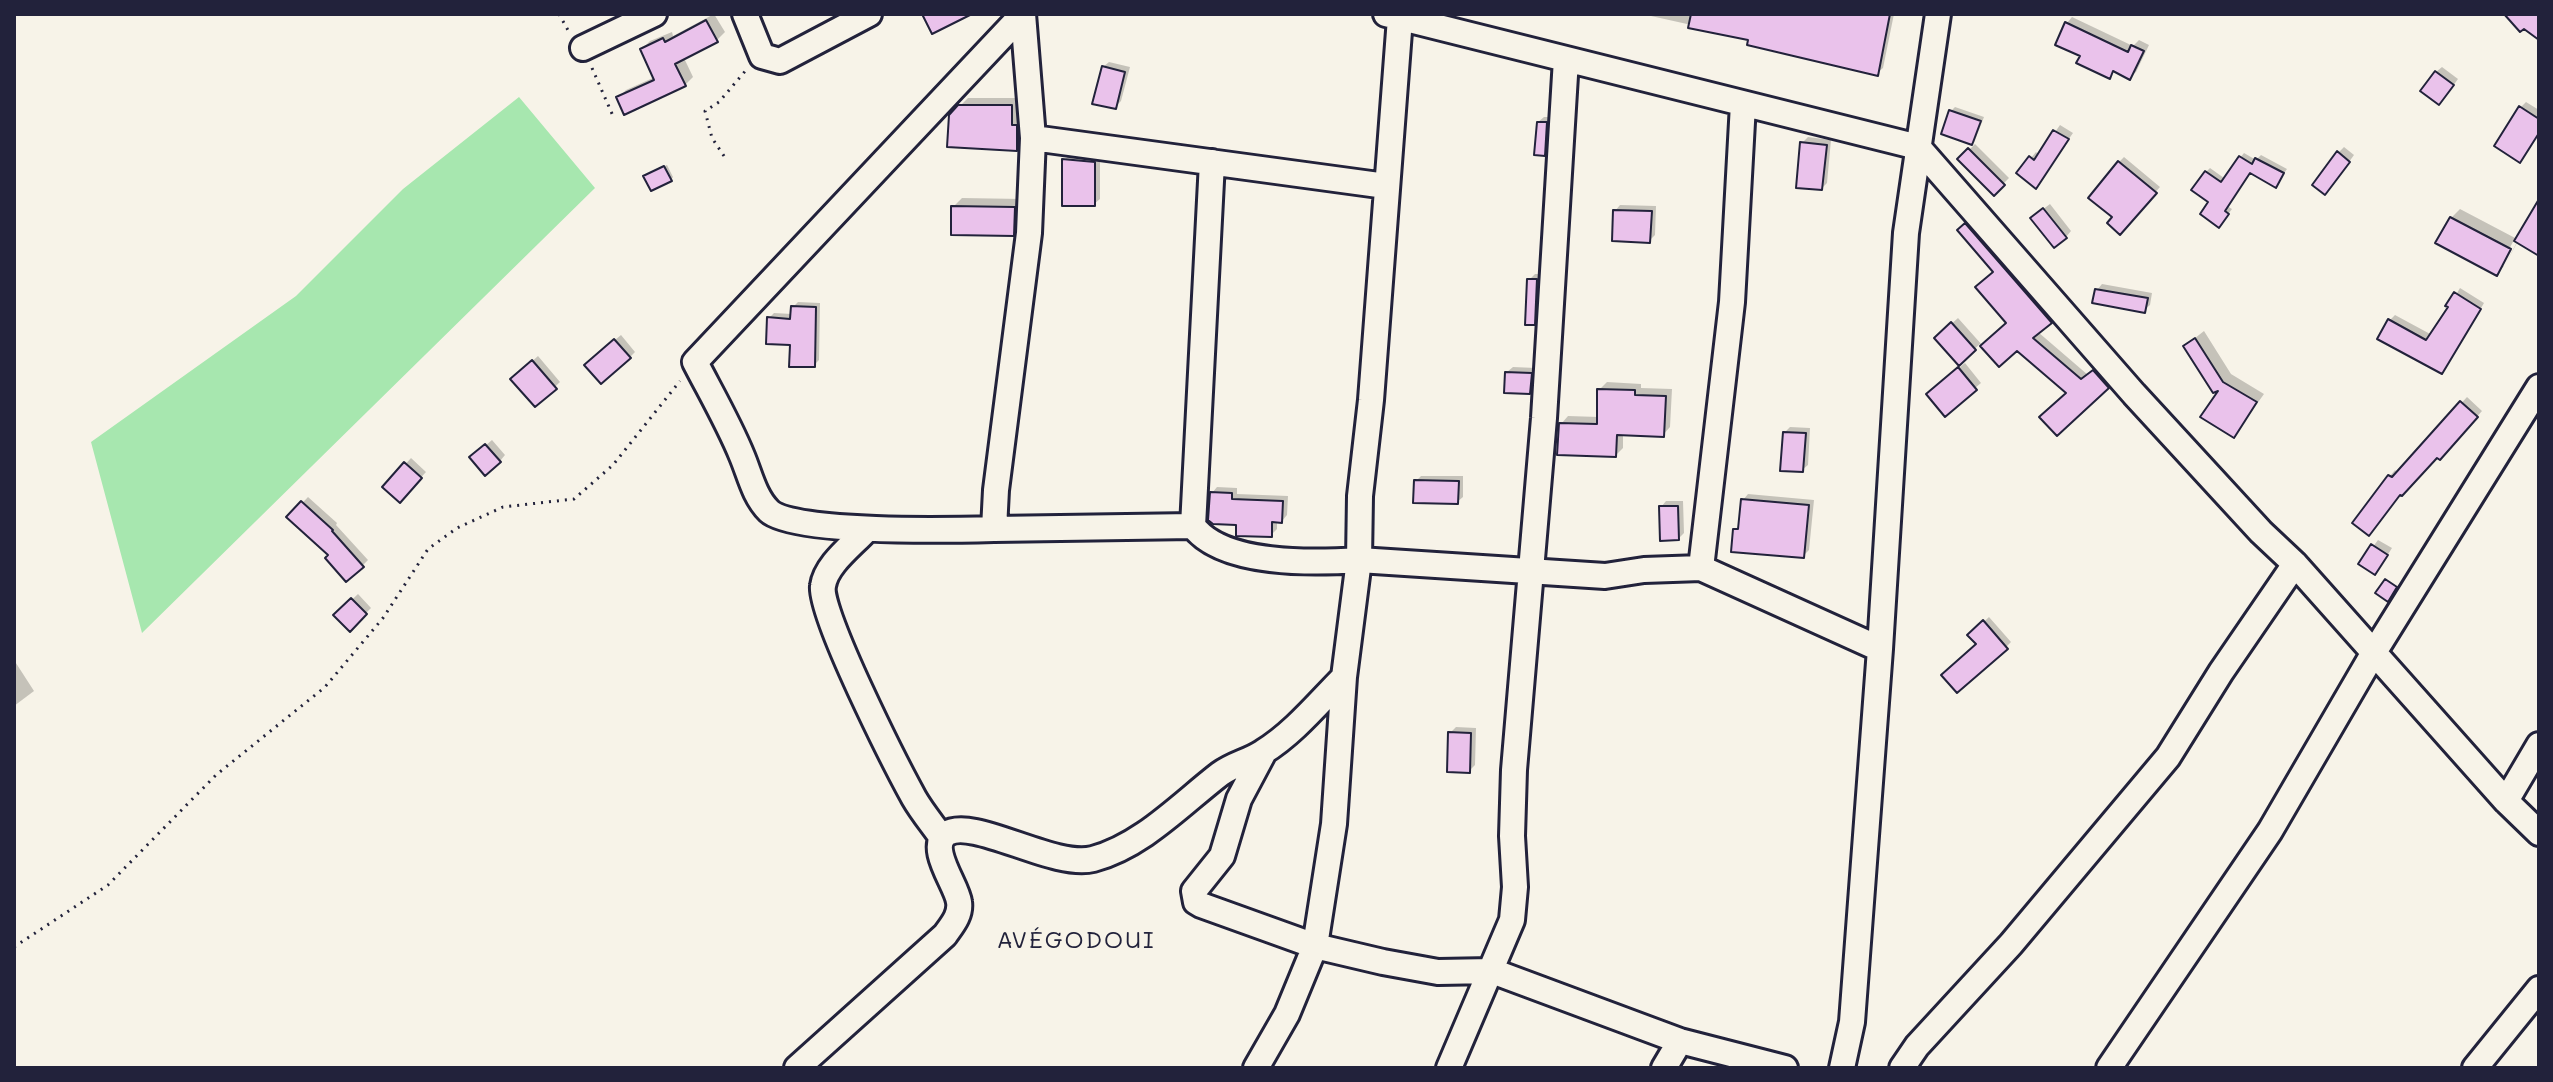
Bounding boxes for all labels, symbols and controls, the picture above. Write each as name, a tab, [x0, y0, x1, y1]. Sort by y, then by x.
district label: AVÉGODOUI	[997, 927, 1155, 955]

